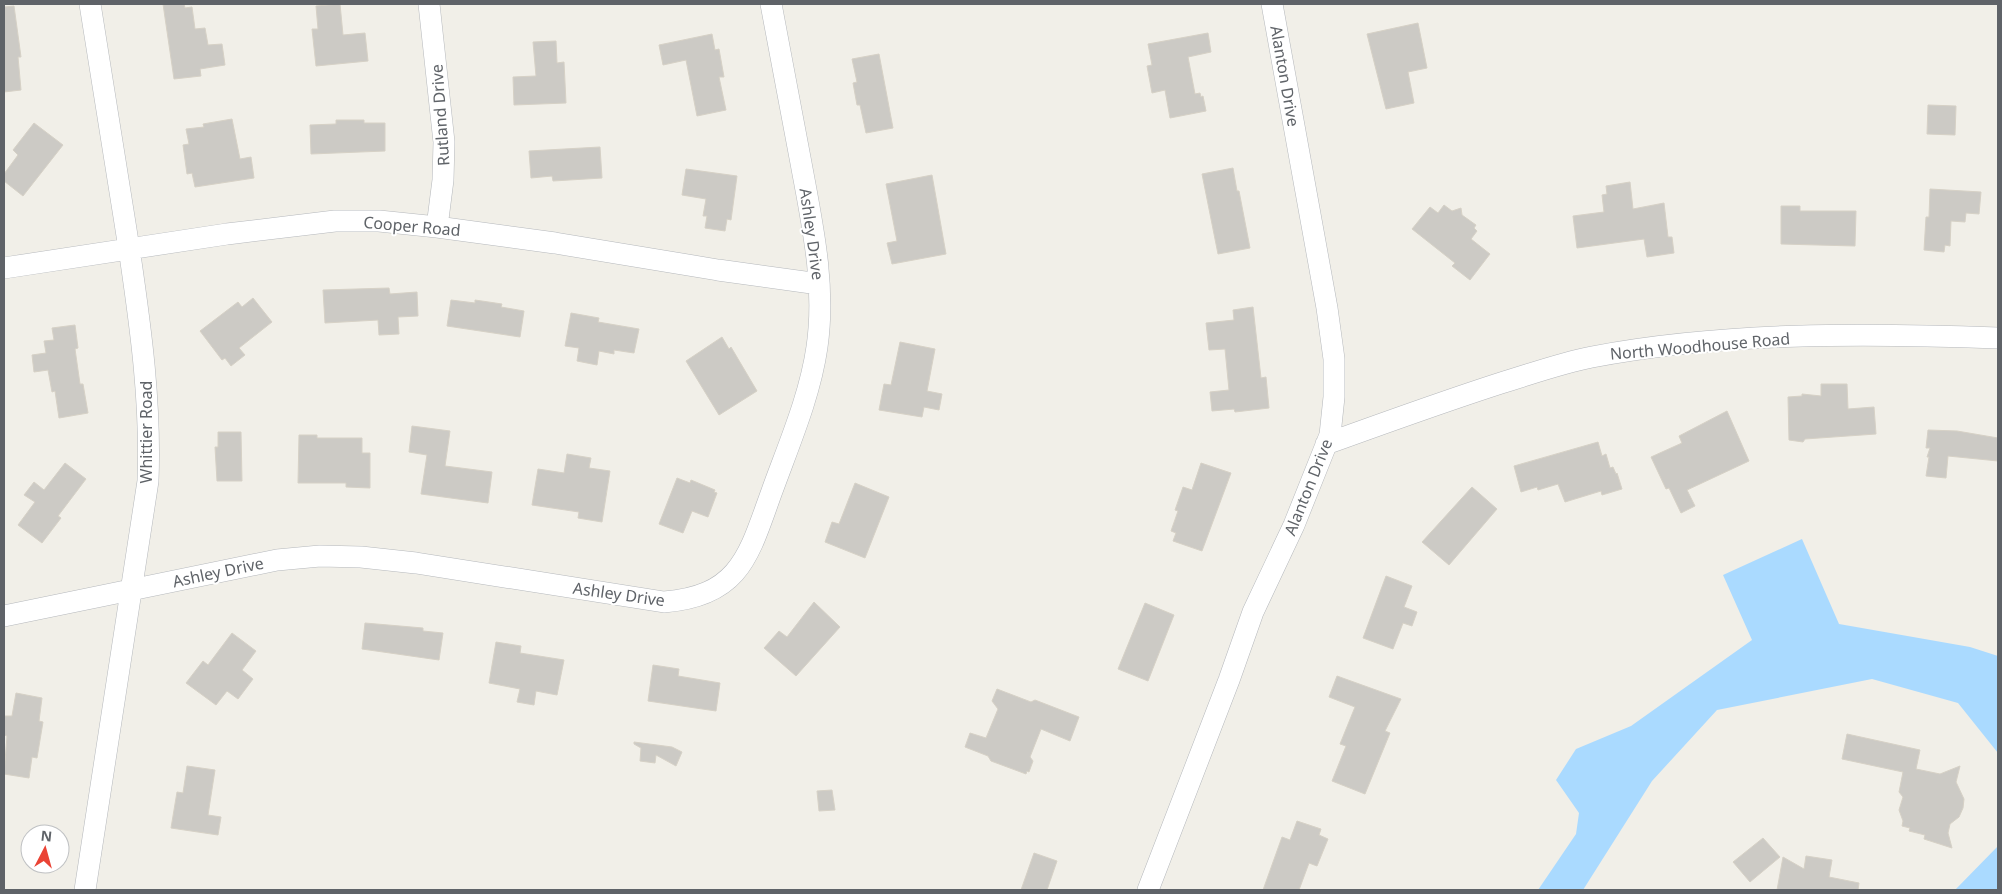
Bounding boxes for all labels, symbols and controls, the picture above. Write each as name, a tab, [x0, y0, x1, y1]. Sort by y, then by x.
street label: Alanton Drive	[1265, 24, 1305, 128]
street label: Rutland Drive	[425, 63, 455, 167]
street label: Ashley Drive	[795, 187, 829, 281]
street label: Cooper Road	[362, 211, 462, 241]
street label: North Woodhouse Road	[1609, 327, 1791, 365]
street label: Whittier Road	[135, 381, 157, 483]
street label: Alanton Drive	[1279, 435, 1337, 539]
street label: Ashley Drive	[170, 552, 266, 592]
street label: Ashley Drive	[572, 577, 666, 611]
north arrow	[20, 824, 70, 874]
text: N	[40, 826, 53, 846]

